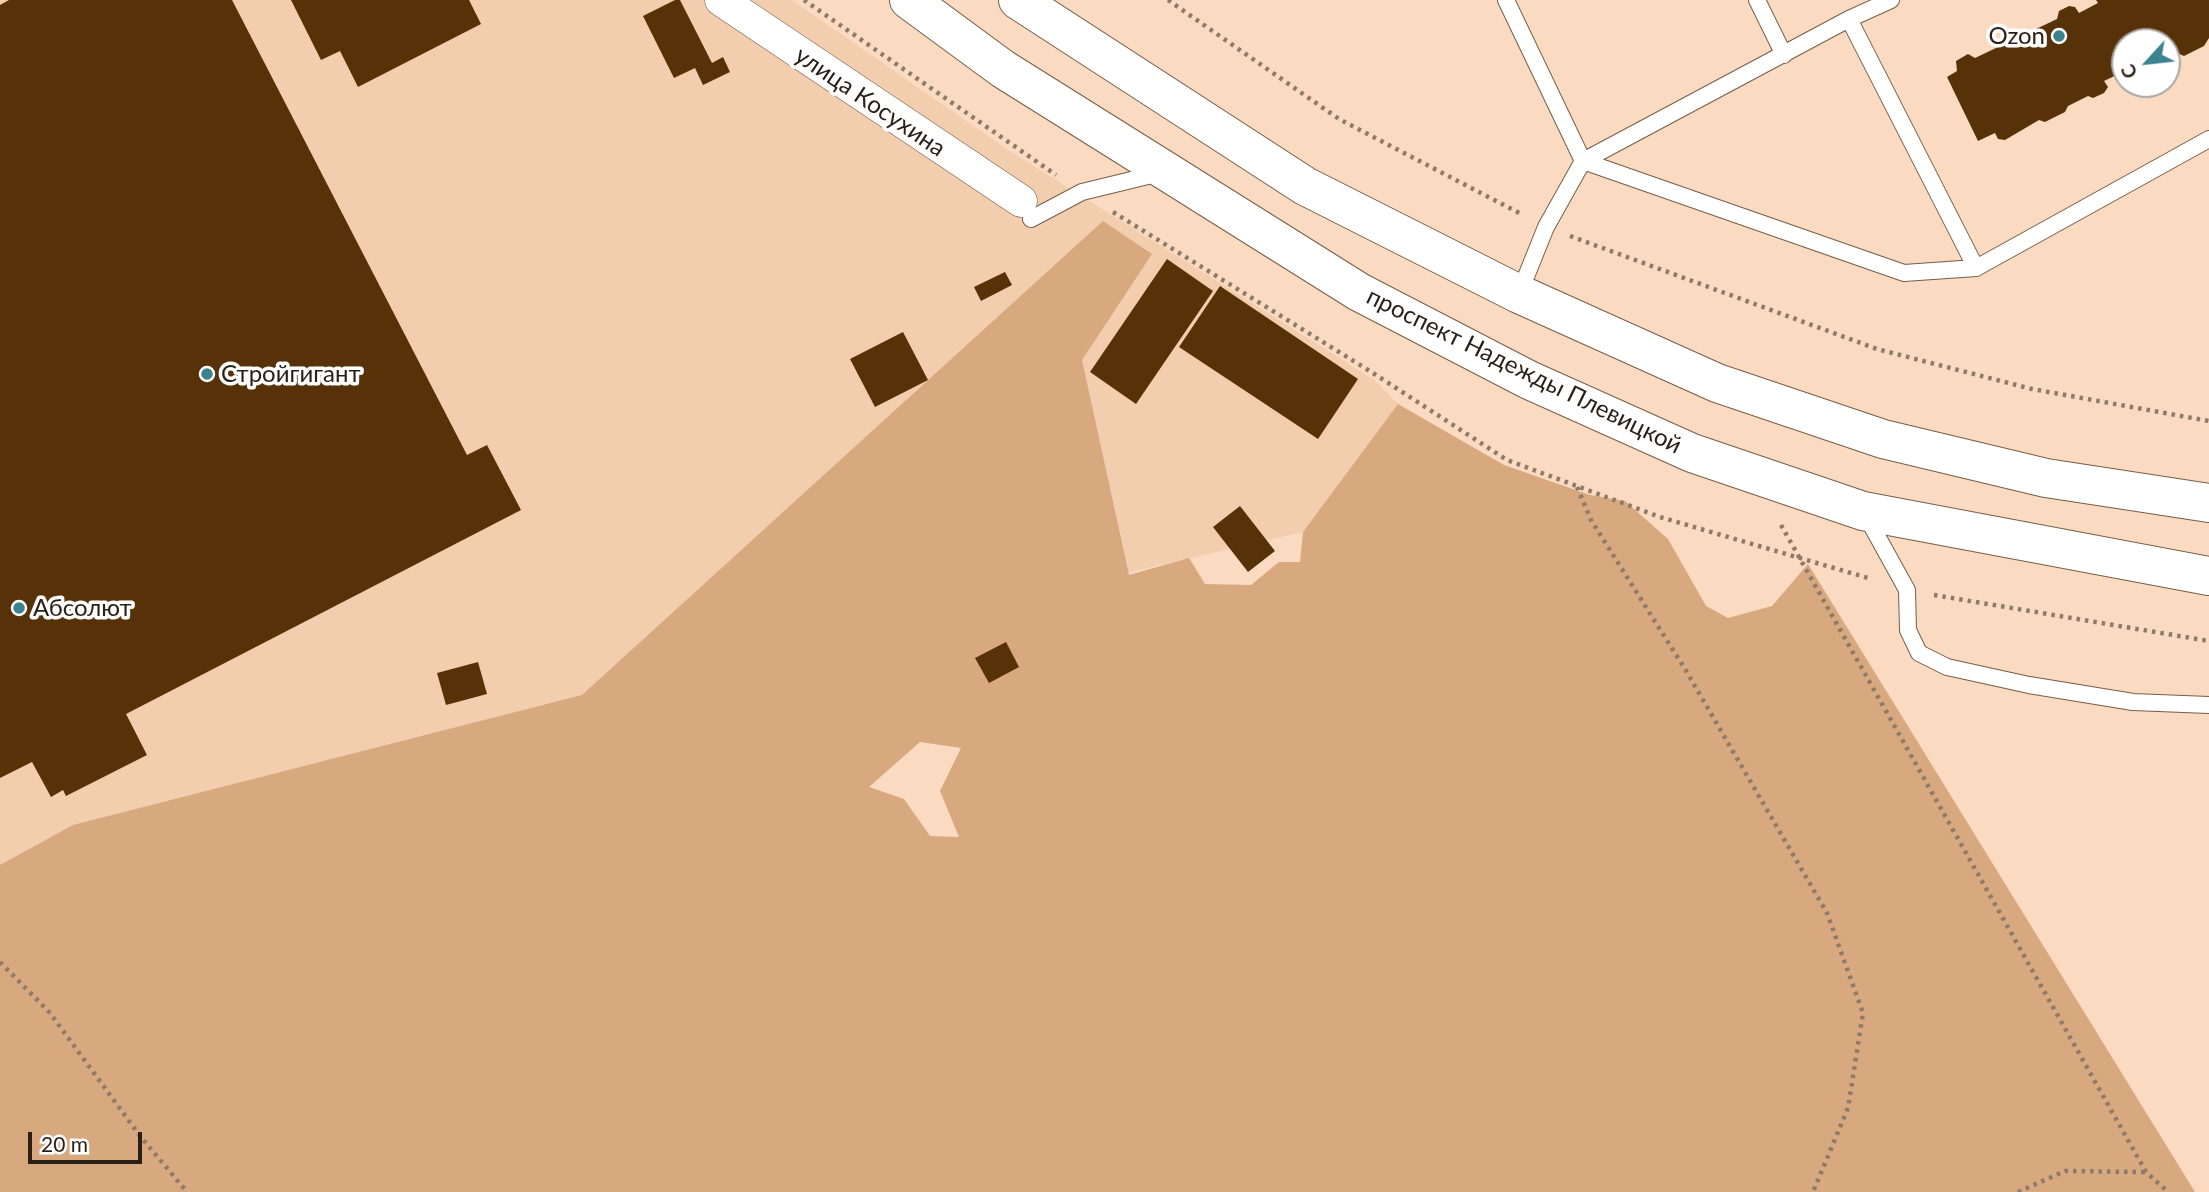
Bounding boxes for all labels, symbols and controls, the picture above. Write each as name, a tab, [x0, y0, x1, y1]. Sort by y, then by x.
place label: Ozon	[1988, 22, 2045, 50]
marker: Ozon	[2051, 28, 2067, 44]
north arrow	[2111, 28, 2181, 98]
street label: улица Косухина	[789, 41, 951, 163]
text: С	[2116, 61, 2142, 83]
street label: проспект Надежды Плевицкой	[1362, 282, 1686, 460]
place label: Стройгигант	[221, 360, 361, 388]
marker: Стройгигант	[199, 366, 215, 382]
place label: Абсолют	[33, 594, 132, 622]
marker: Абсолют	[11, 600, 27, 616]
scale bar	[32, 1118, 145, 1162]
text: 20 m	[41, 1131, 88, 1156]

